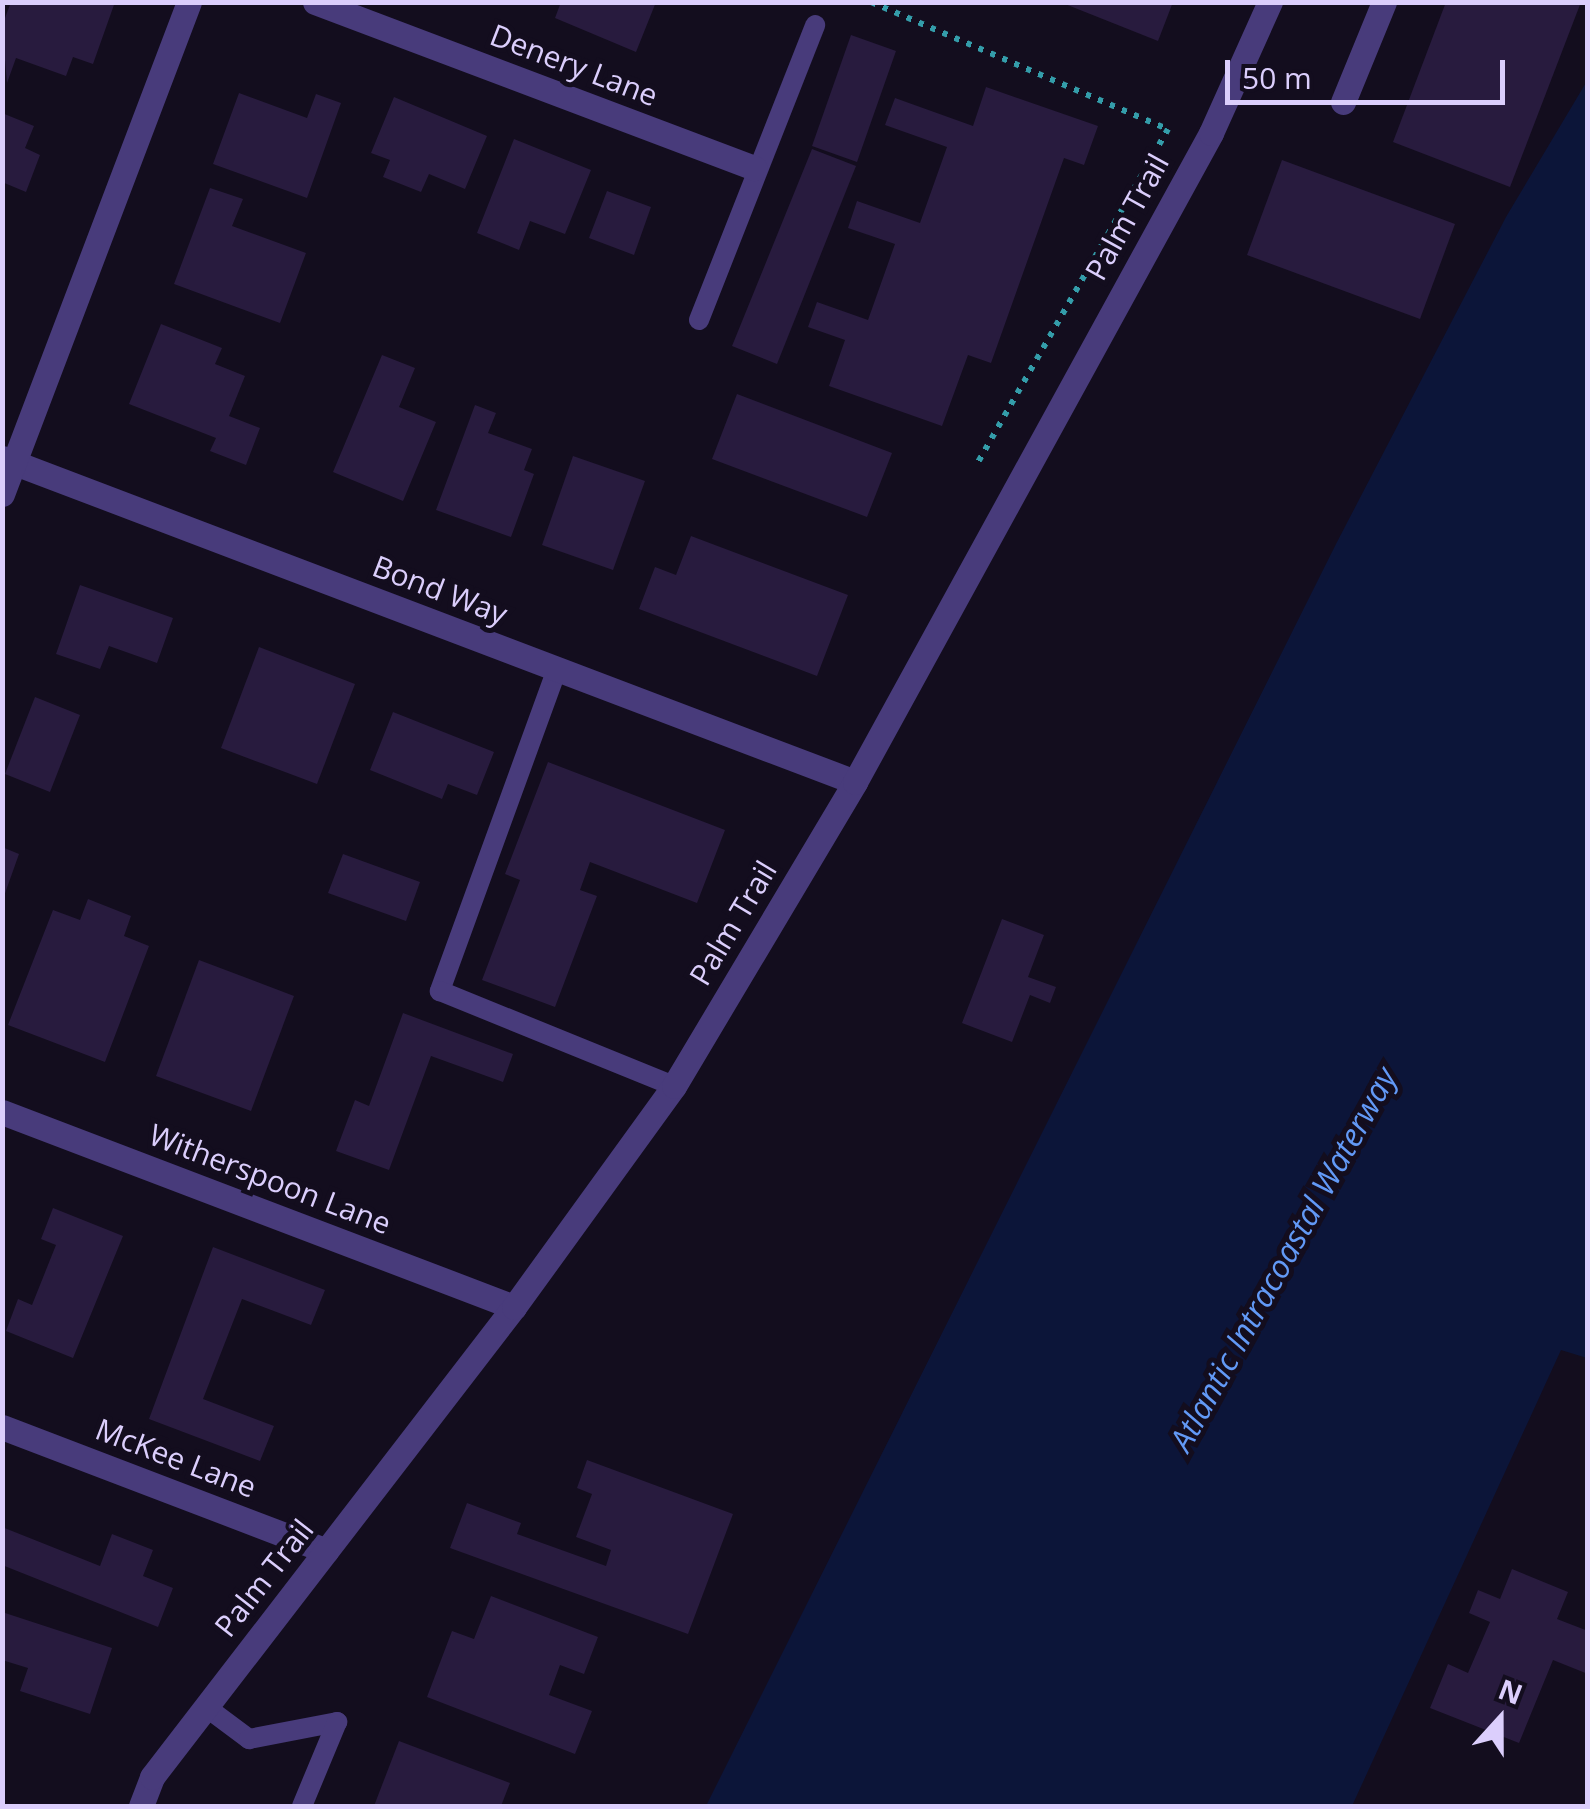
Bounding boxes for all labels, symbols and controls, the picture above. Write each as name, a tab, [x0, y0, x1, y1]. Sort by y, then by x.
street label: Denery Lane	[485, 17, 663, 113]
scale bar	[1230, 40, 1510, 102]
text: 50 m	[1242, 57, 1312, 98]
street label: Palm Trail	[1078, 148, 1176, 286]
street label: Bond Way	[368, 548, 512, 632]
street label: Palm Trail	[682, 854, 784, 992]
water label: Atlantic Intracoastal Waterway	[1161, 1061, 1405, 1457]
street label: Witherspoon Lane	[144, 1116, 396, 1242]
street label: McKee Lane	[91, 1411, 261, 1505]
street label: Palm Trail	[207, 1512, 321, 1644]
north arrow	[1450, 1669, 1550, 1769]
text: N	[1493, 1669, 1528, 1713]

